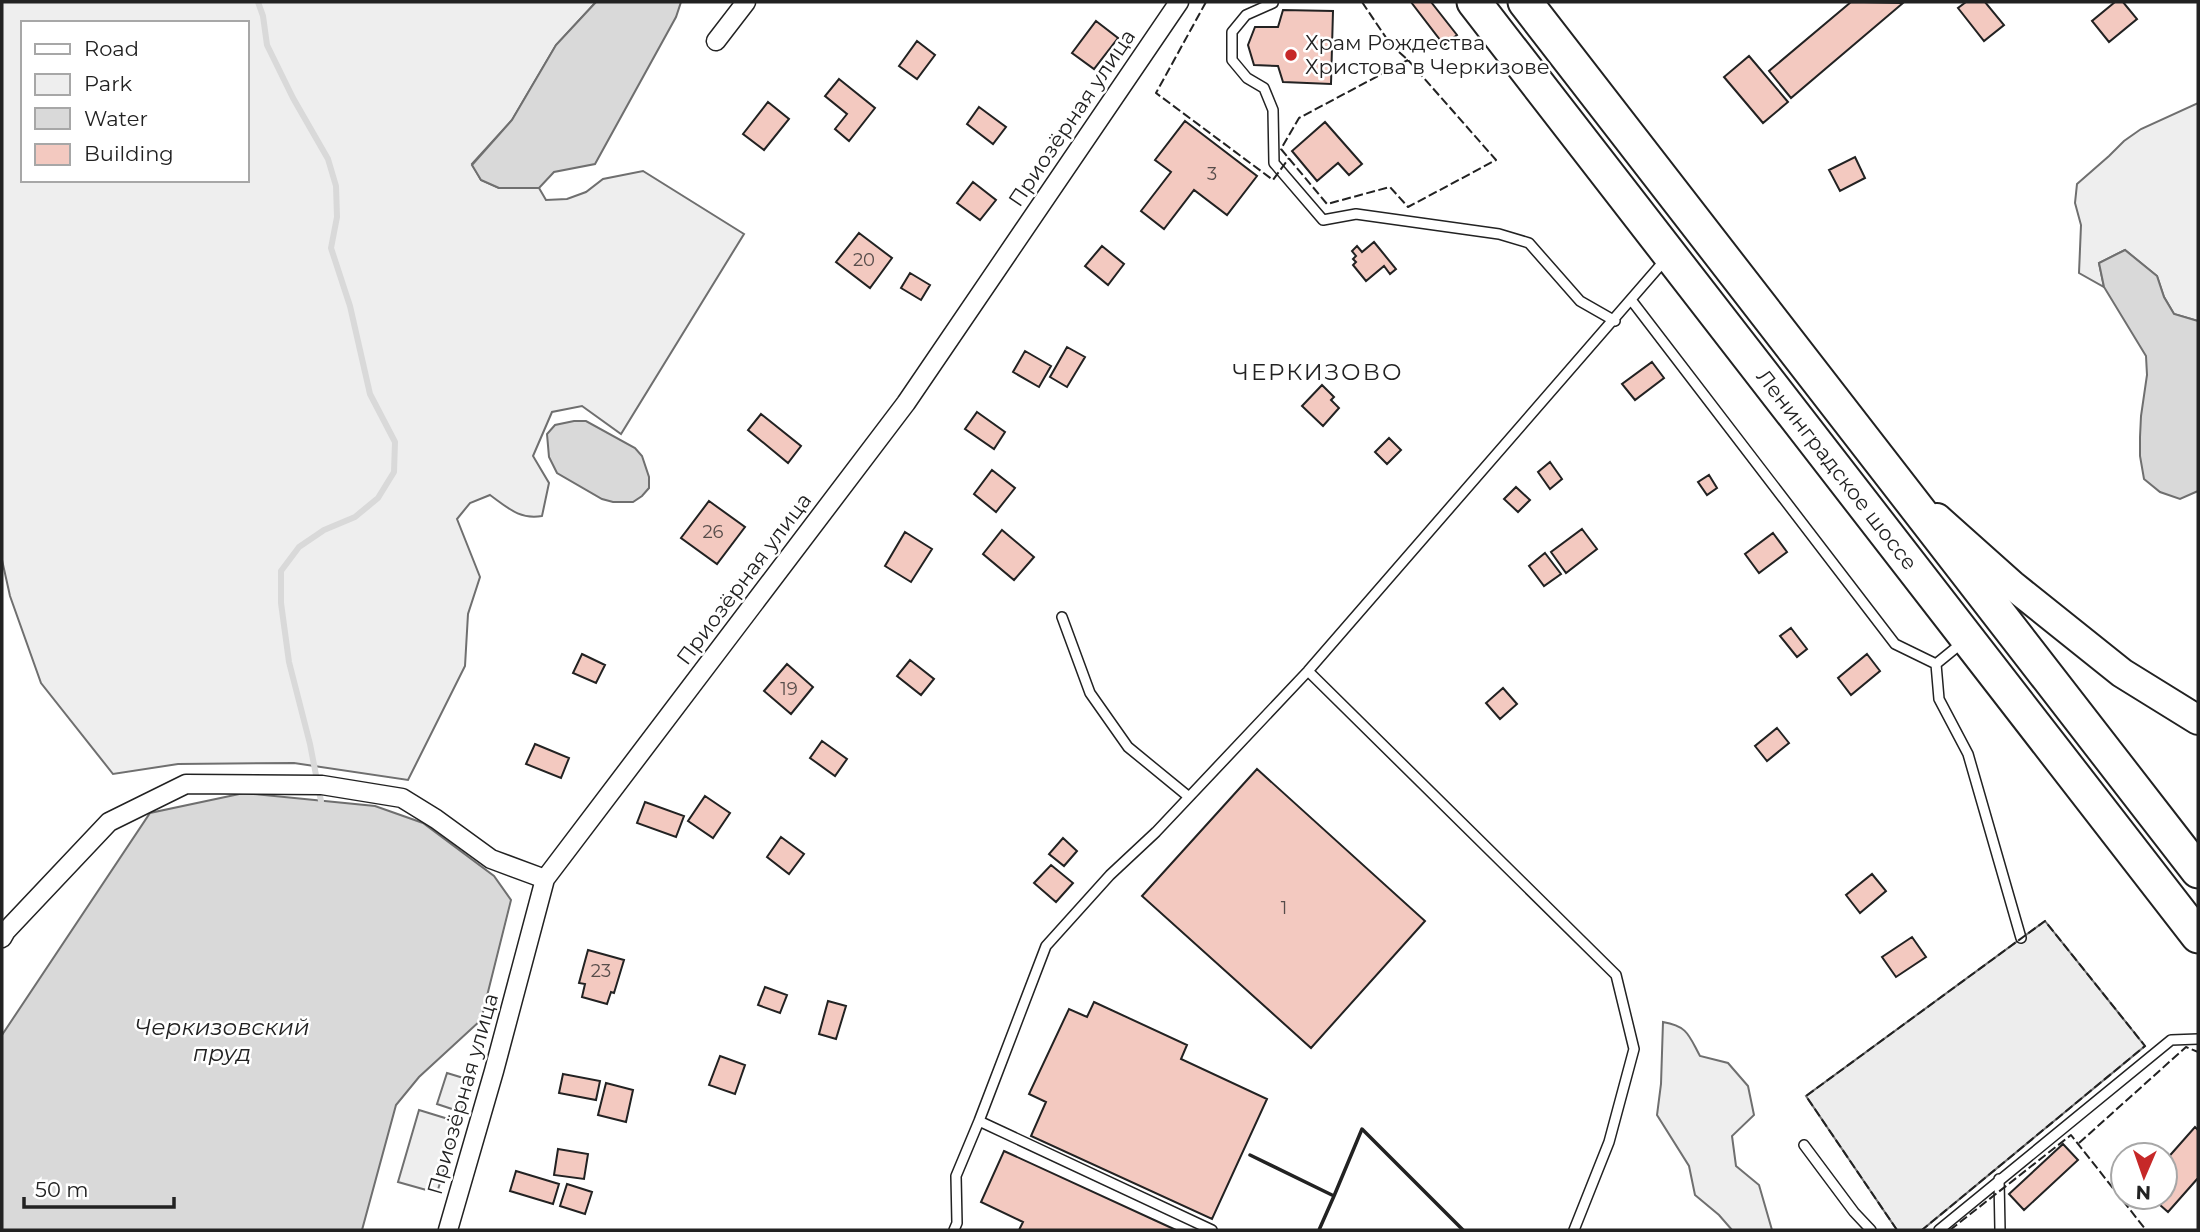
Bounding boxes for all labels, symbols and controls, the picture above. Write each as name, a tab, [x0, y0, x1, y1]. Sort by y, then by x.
legend	[21, 21, 248, 182]
street label: Приозёрная улица	[1003, 24, 1140, 211]
place label: Храм Рождества Христова в Черкизове	[1305, 30, 1550, 79]
text: Road	[84, 36, 139, 61]
marker: Храм Рождества Христова в Черкизове	[1283, 47, 1299, 63]
text: Park	[84, 71, 132, 96]
text: Water	[84, 106, 148, 131]
text: Building	[84, 141, 174, 166]
house number: 3	[1207, 163, 1217, 185]
house number: 20	[853, 249, 875, 271]
district label: ЧЕРКИЗОВО	[1233, 358, 1403, 386]
street label: Ленинградское шоссе	[1751, 364, 1923, 575]
street label: Приозёрная улица	[671, 488, 816, 669]
house number: 26	[702, 521, 724, 543]
house number: 19	[780, 678, 798, 700]
house number: 1	[1281, 897, 1287, 919]
house number: 23	[591, 960, 611, 982]
street label: Приозёрная улица	[422, 990, 503, 1197]
water label: Черкизовский пруд	[134, 1013, 310, 1067]
north arrow	[2109, 1141, 2179, 1211]
scale bar	[24, 1166, 175, 1210]
text: 50 m	[35, 1177, 89, 1202]
text: N	[2135, 1181, 2152, 1204]

